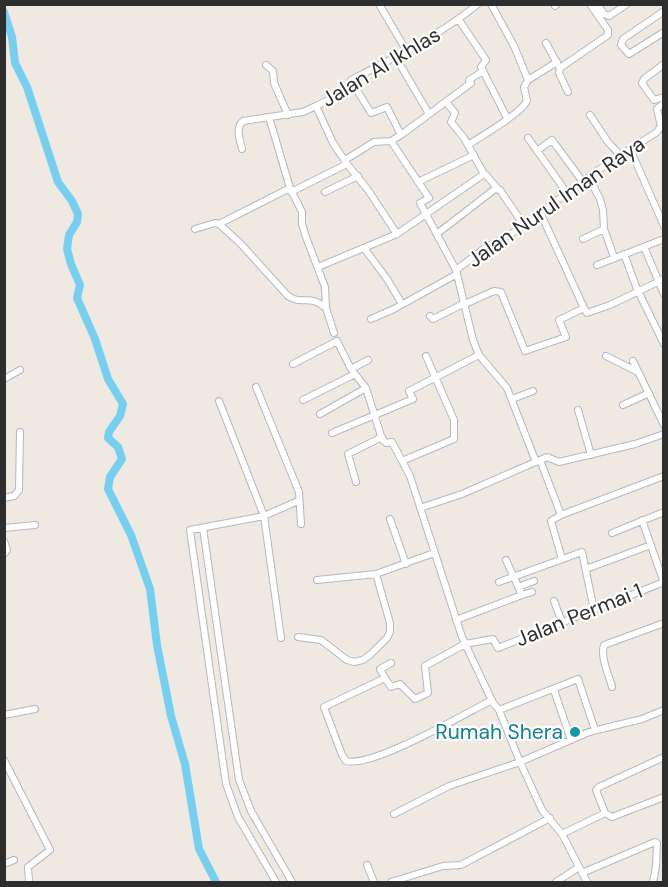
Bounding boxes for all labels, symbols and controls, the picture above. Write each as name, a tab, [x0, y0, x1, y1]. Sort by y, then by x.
street label: Jalan Al Ikhlas	[316, 20, 446, 114]
street label: Jalan Nurul Iman Raya	[462, 130, 650, 274]
street label: Jalan Permai 1	[512, 577, 646, 653]
place label: Rumah Shera	[435, 718, 563, 746]
marker: Rumah Shera	[568, 725, 582, 739]

